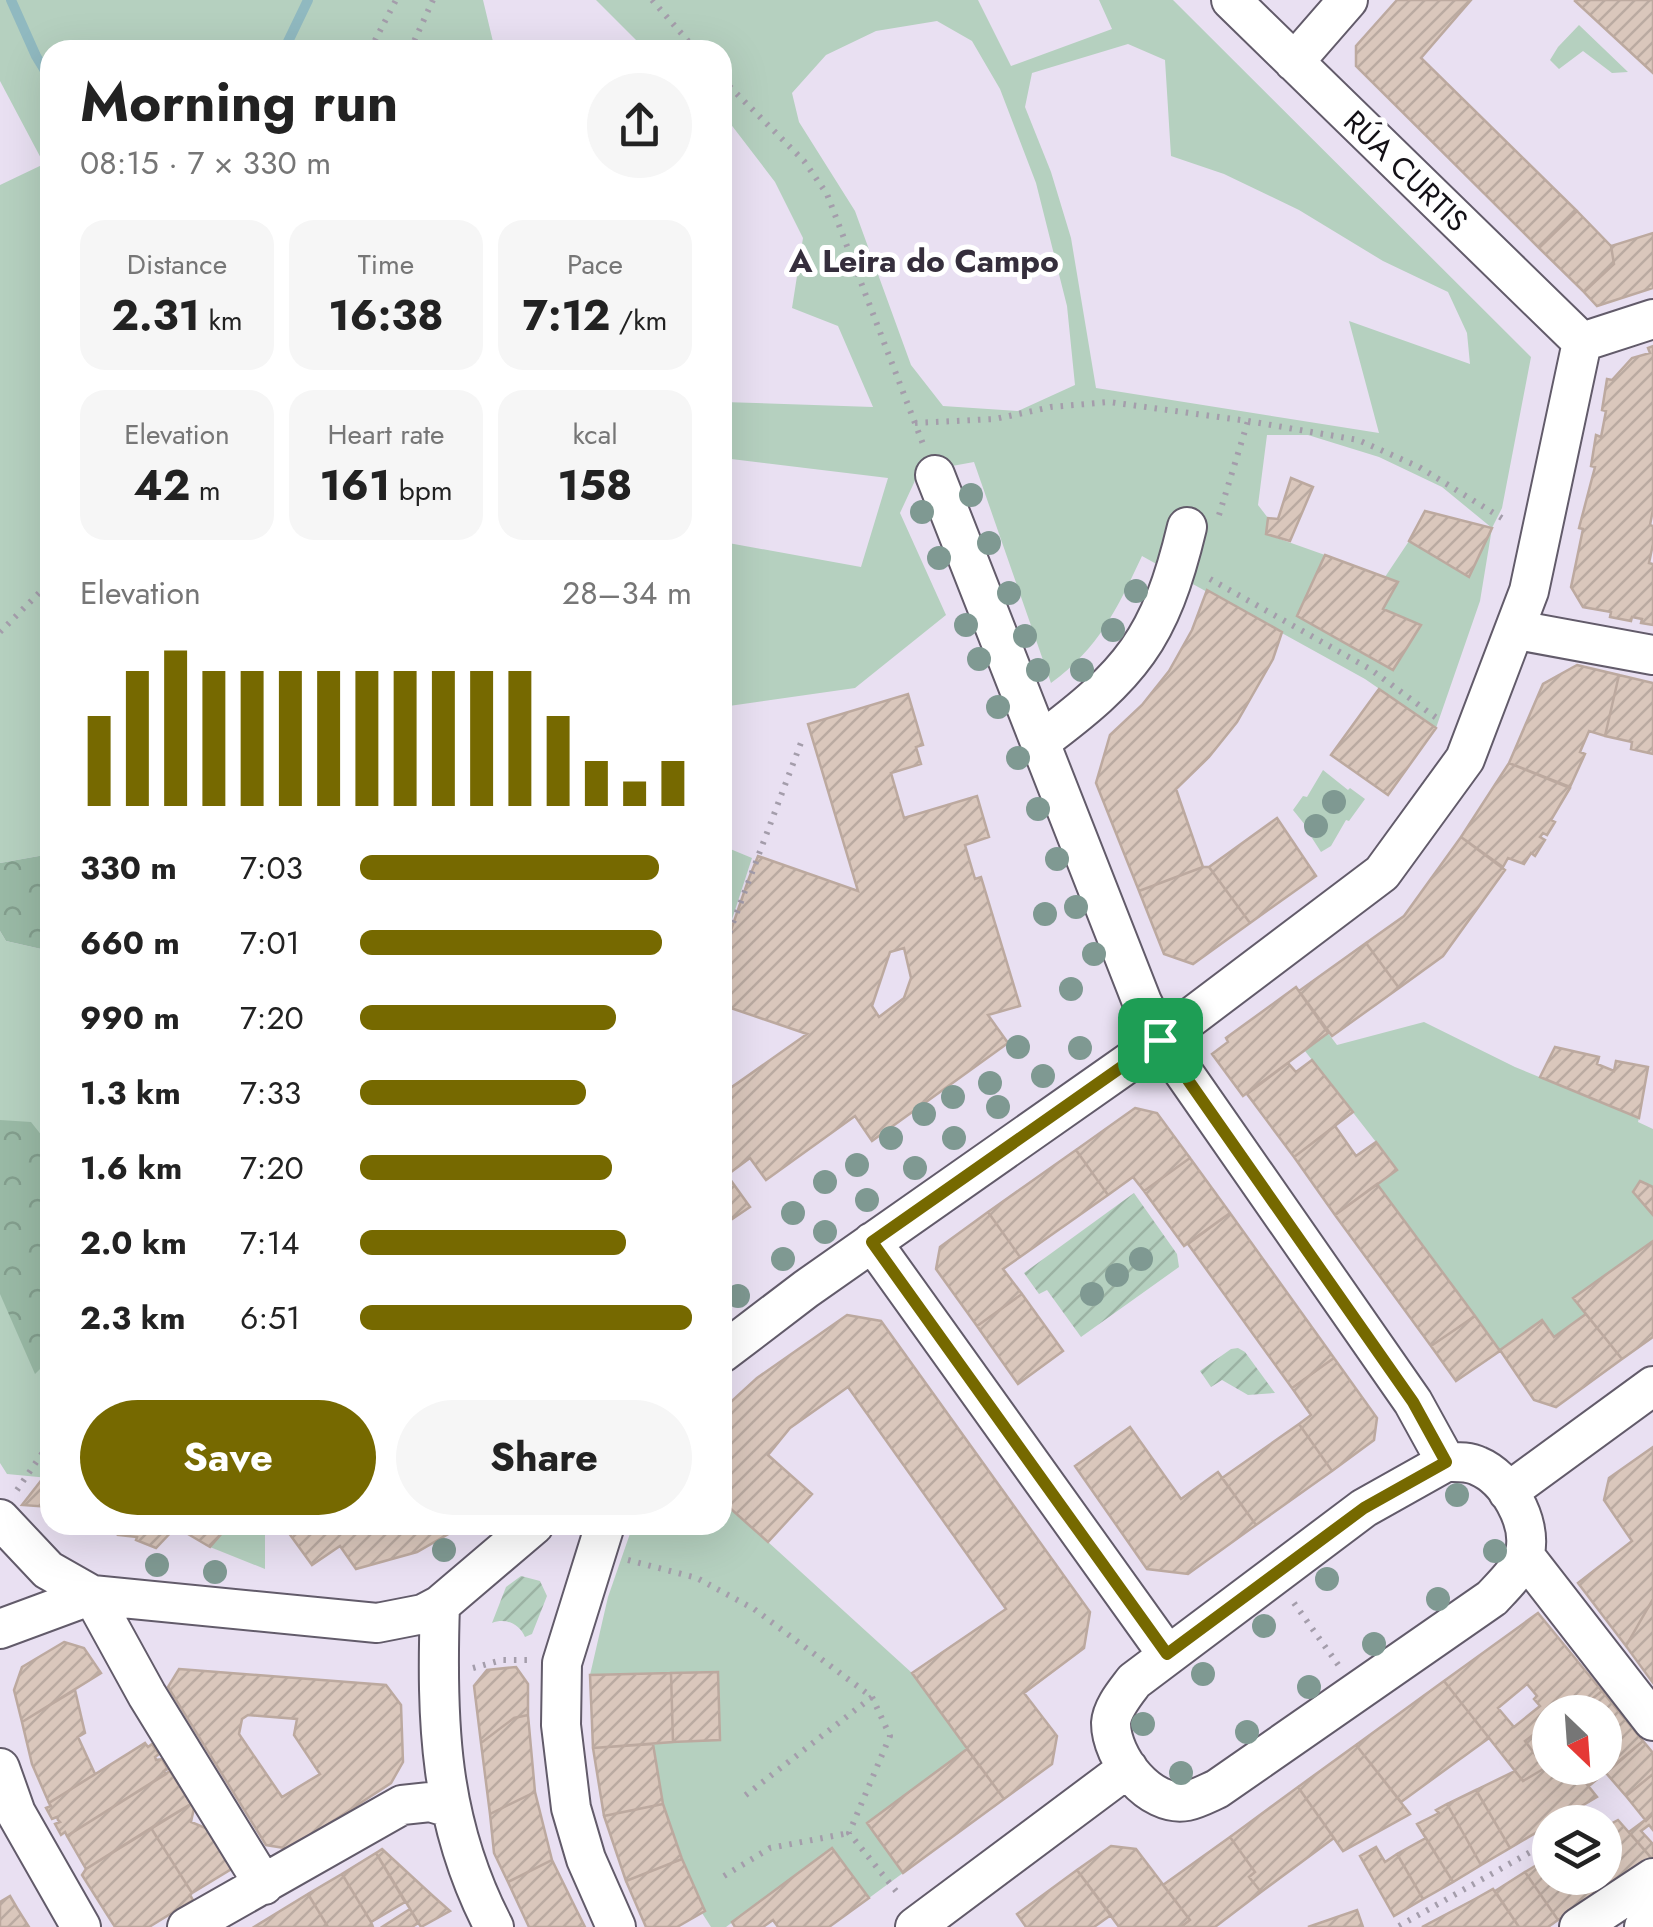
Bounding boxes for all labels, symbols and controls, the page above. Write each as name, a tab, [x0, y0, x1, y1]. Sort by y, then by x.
text: Morning run	[80, 62, 398, 142]
button: share	[587, 73, 692, 178]
street label: RÚA CURTIS	[1334, 101, 1478, 241]
text: 08:15 · 7 × 330 m	[80, 140, 331, 186]
district label: A Leira do Campo	[788, 238, 1059, 284]
text: Distance	[127, 244, 227, 285]
text: Time	[358, 244, 414, 285]
text: Pace	[567, 244, 623, 285]
text: 2.31	[111, 285, 200, 346]
text: 16:38	[328, 285, 444, 346]
text: 7:12	[523, 285, 610, 346]
text: km	[200, 300, 243, 341]
text: /km	[610, 300, 667, 341]
text: Elevation	[124, 414, 230, 455]
text: Heart rate	[328, 414, 444, 455]
text: kcal	[572, 414, 618, 455]
text: 42	[133, 455, 190, 516]
text: 161	[319, 455, 390, 516]
text: 158	[558, 455, 632, 516]
text: m	[190, 470, 221, 511]
text: bpm	[390, 470, 453, 511]
text: Elevation	[80, 570, 201, 616]
text: 28–34 m	[562, 570, 692, 616]
text: 330 m	[80, 845, 177, 891]
text: 7:03	[240, 845, 303, 891]
text: 660 m	[80, 920, 180, 966]
text: 7:01	[240, 920, 300, 966]
text: 990 m	[80, 995, 180, 1041]
text: 7:20	[240, 995, 304, 1041]
pin	[1118, 998, 1203, 1083]
icon: arrive	[1133, 1013, 1188, 1068]
text: 1.3 km	[80, 1070, 181, 1116]
text: 7:33	[240, 1070, 301, 1116]
text: 1.6 km	[80, 1145, 182, 1191]
text: 7:20	[240, 1145, 304, 1191]
text: 2.0 km	[80, 1220, 187, 1266]
text: 7:14	[240, 1220, 299, 1266]
text: 2.3 km	[80, 1295, 185, 1341]
text: 6:51	[240, 1295, 300, 1341]
button: Save	[80, 1400, 376, 1515]
button: Share	[396, 1400, 692, 1515]
north arrow	[1532, 1695, 1622, 1785]
map controls	[1532, 1695, 1622, 1895]
button: layers	[1532, 1805, 1622, 1895]

